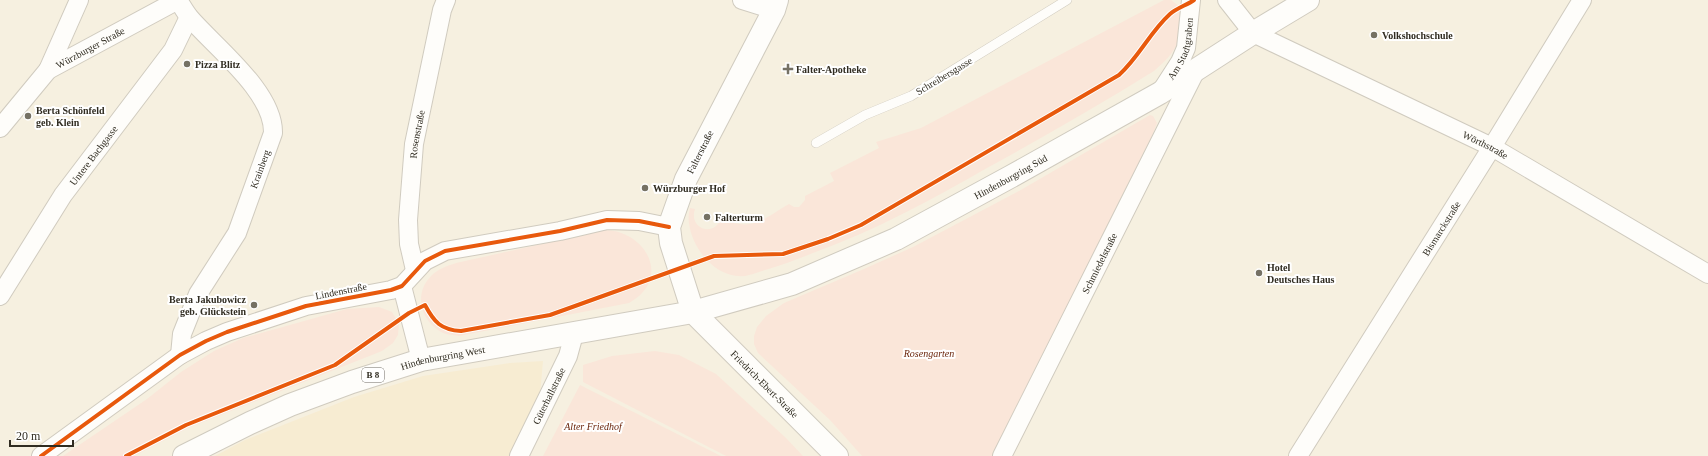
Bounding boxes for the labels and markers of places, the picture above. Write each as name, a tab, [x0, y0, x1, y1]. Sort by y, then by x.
marker: Volkshochschule	[1369, 30, 1379, 40]
place label: Volkshochschule	[1382, 30, 1453, 41]
marker: Pizza Blitz	[182, 59, 192, 69]
place label: Pizza Blitz	[195, 59, 241, 70]
marker: Falter-Apotheke	[783, 64, 793, 74]
place label: Falter-Apotheke	[796, 64, 867, 75]
place label: Berta Schönfeld geb. Klein	[36, 105, 105, 128]
marker: Berta Schönfeld geb. Klein	[23, 111, 33, 121]
marker: Würzburger Hof	[640, 183, 650, 193]
place label: Würzburger Hof	[653, 183, 726, 194]
marker: Falterturm	[702, 212, 712, 222]
place label: Falterturm	[715, 212, 763, 223]
place label: Hotel Deutsches Haus	[1267, 262, 1335, 285]
marker: Hotel Deutsches Haus	[1254, 268, 1264, 278]
place label: Berta Jakubowicz geb. Glückstein	[169, 294, 247, 317]
marker: Berta Jakubowicz geb. Glückstein	[249, 300, 259, 310]

